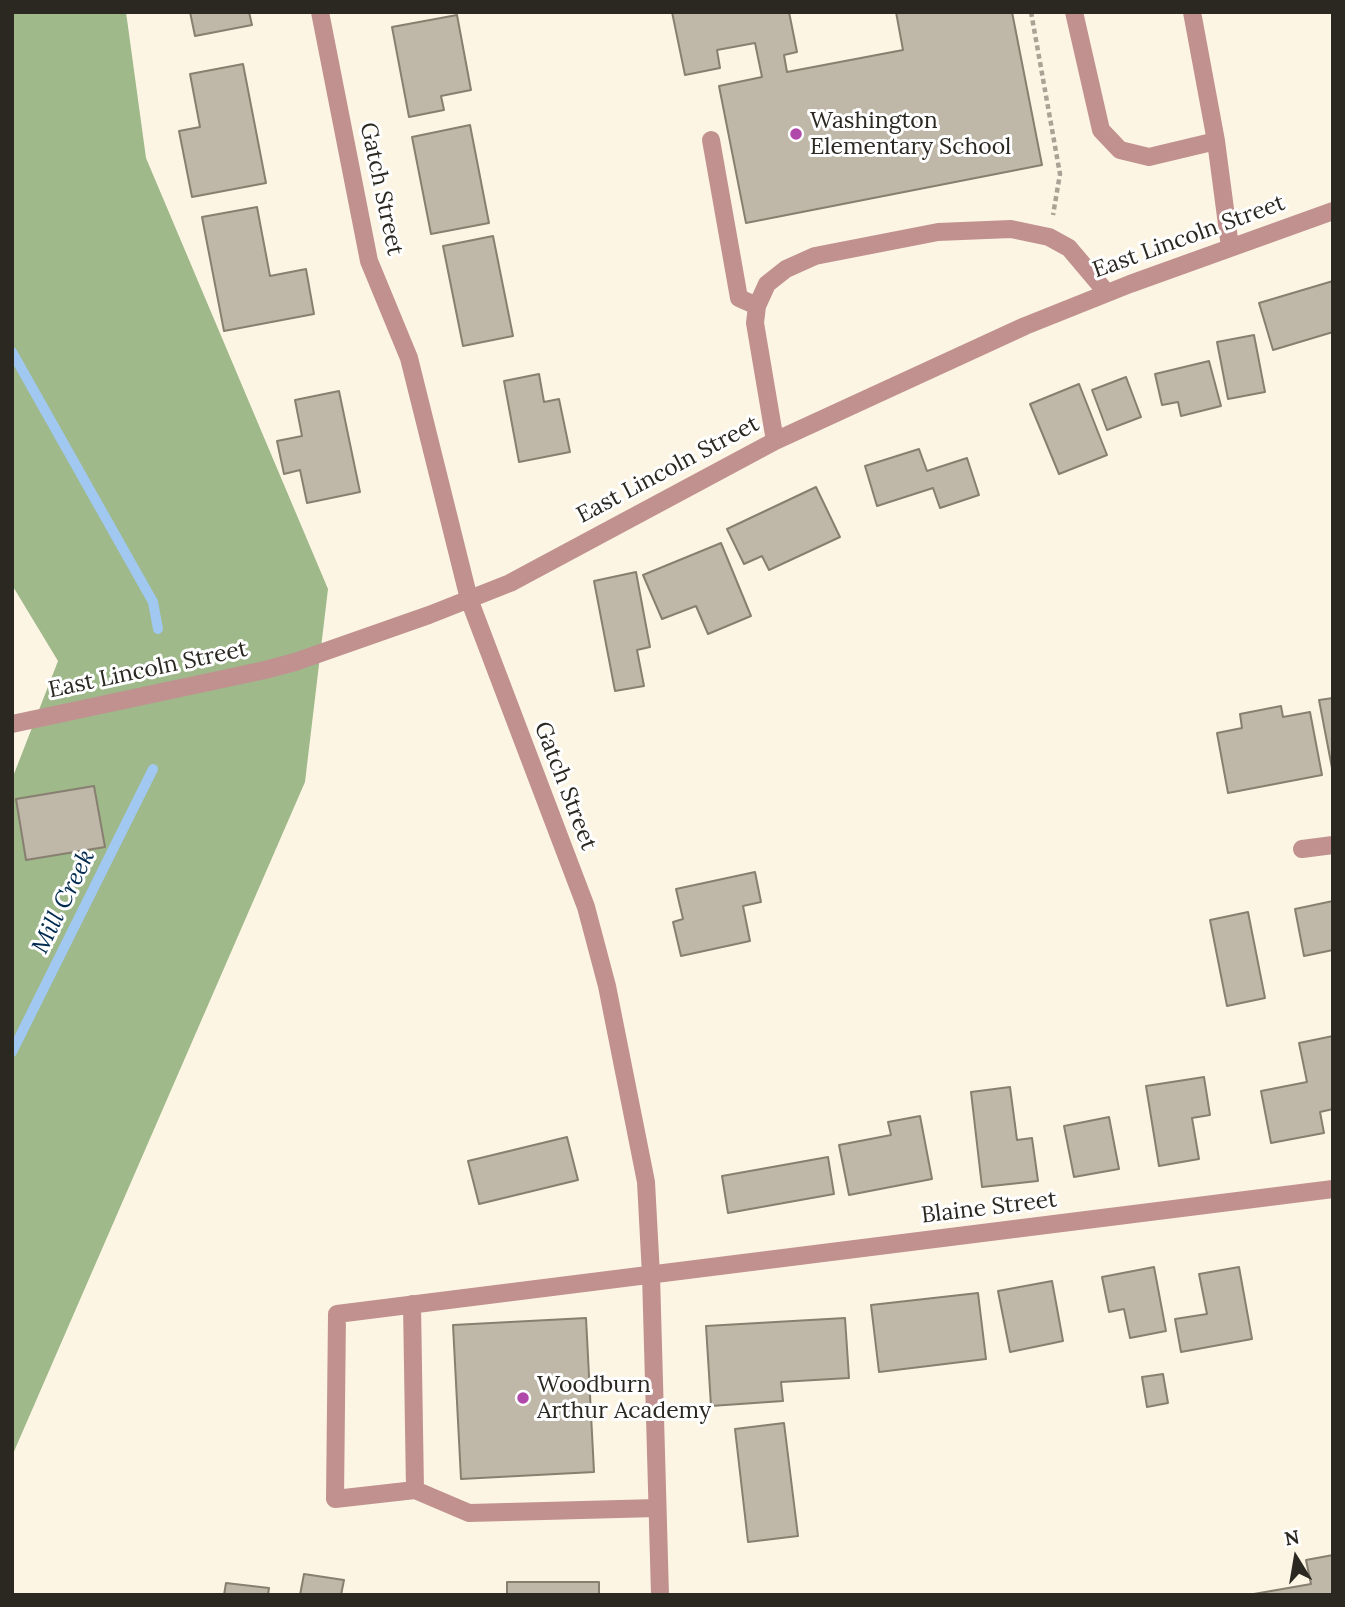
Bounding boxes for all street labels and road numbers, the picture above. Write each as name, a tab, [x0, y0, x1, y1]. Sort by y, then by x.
street label: Gatch Street	[353, 120, 409, 258]
street label: East Lincoln Street	[1089, 189, 1289, 285]
street label: East Lincoln Street	[572, 410, 764, 530]
street label: East Lincoln Street	[46, 635, 250, 705]
street label: Gatch Street	[528, 718, 602, 854]
street label: Blaine Street	[920, 1186, 1058, 1230]

